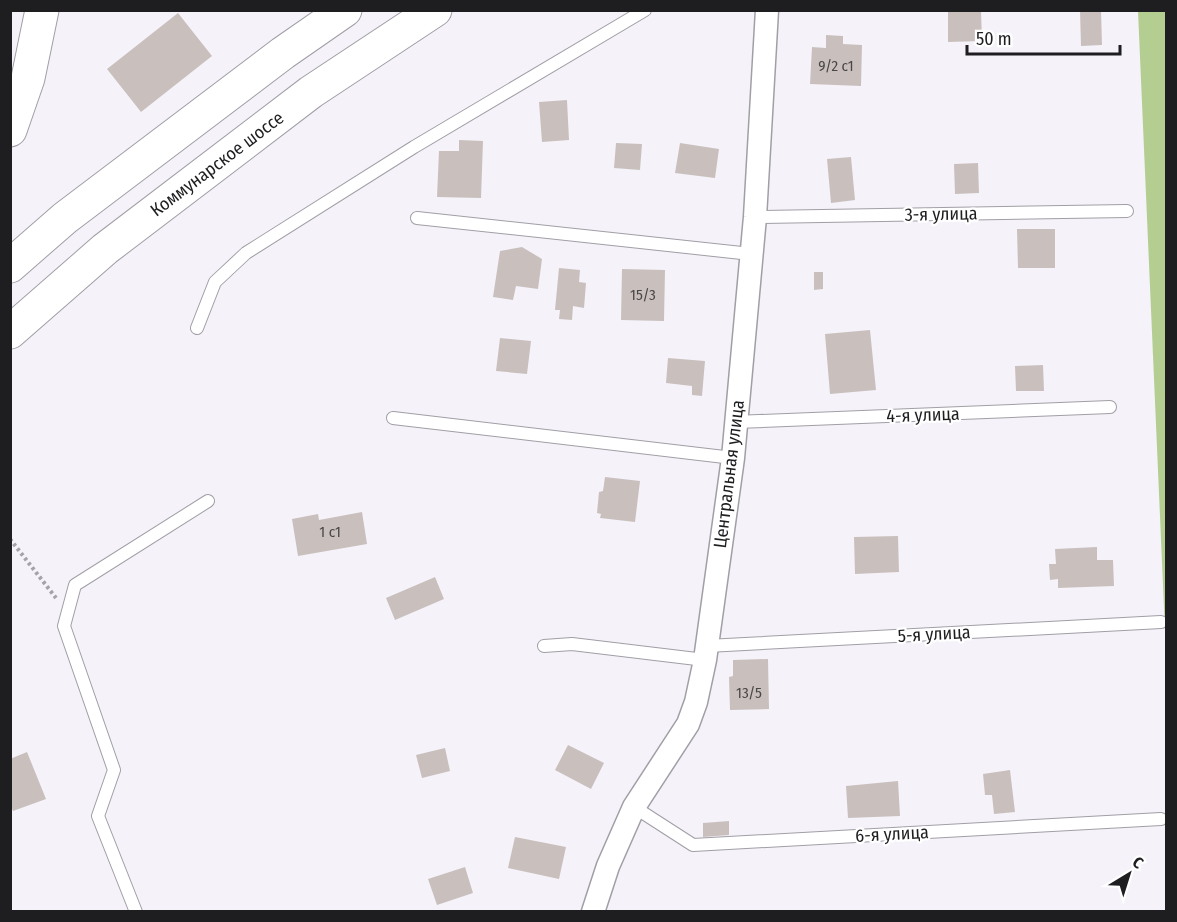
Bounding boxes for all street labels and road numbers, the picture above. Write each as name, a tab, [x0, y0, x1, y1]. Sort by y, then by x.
street label: Коммунарское шоссе	[146, 107, 288, 221]
street label: 3-я улица	[904, 202, 978, 226]
street label: Центральная улица	[709, 398, 749, 549]
street label: 4-я улица	[886, 403, 960, 427]
street label: 5-я улица	[897, 621, 971, 647]
street label: 6-я улица	[855, 821, 929, 847]

